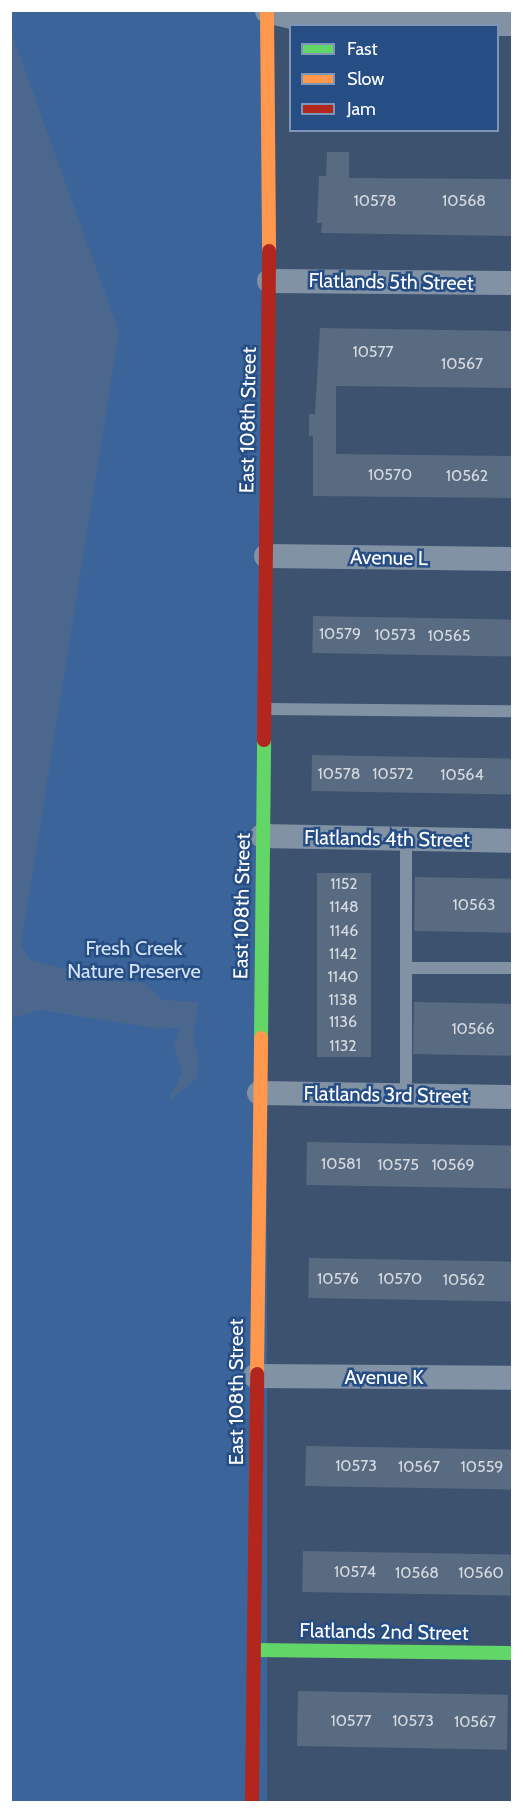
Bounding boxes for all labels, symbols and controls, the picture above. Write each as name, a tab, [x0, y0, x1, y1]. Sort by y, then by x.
legend	[289, 24, 499, 132]
text: Fast	[347, 38, 378, 60]
text: Slow	[347, 68, 384, 90]
text: Jam	[347, 98, 376, 120]
house number: 10578	[354, 191, 396, 211]
house number: 10568	[442, 191, 486, 211]
street label: Flatlands 5th Street	[308, 269, 474, 295]
house number: 10577	[352, 342, 394, 362]
street label: East 108th Street	[235, 347, 261, 493]
house number: 10567	[441, 354, 483, 374]
house number: 10570	[368, 465, 412, 485]
house number: 10562	[446, 466, 488, 486]
street label: Avenue L	[350, 545, 428, 571]
house number: 10579	[319, 624, 361, 644]
house number: 10573	[374, 625, 416, 645]
house number: 10565	[428, 626, 470, 646]
house number: 10578	[318, 764, 360, 784]
house number: 10572	[372, 764, 414, 784]
house number: 10564	[440, 765, 484, 785]
street label: Flatlands 4th Street	[304, 826, 470, 852]
street label: East 108th Street	[229, 833, 255, 979]
house number: 1152	[330, 874, 358, 894]
house number: 10563	[453, 895, 495, 915]
house number: 1148	[329, 897, 359, 917]
house number: 1146	[330, 921, 358, 941]
park label: Fresh Creek Nature Preserve	[67, 936, 201, 983]
house number: 1142	[329, 944, 357, 964]
house number: 1140	[328, 967, 358, 987]
house number: 1138	[329, 990, 357, 1010]
house number: 1136	[329, 1012, 357, 1032]
house number: 10566	[451, 1019, 495, 1039]
house number: 1132	[329, 1036, 357, 1056]
street label: Flatlands 3rd Street	[304, 1082, 468, 1108]
house number: 10581	[321, 1154, 361, 1174]
house number: 10575	[377, 1155, 419, 1175]
house number: 10569	[431, 1155, 475, 1175]
house number: 10576	[317, 1269, 359, 1289]
house number: 10570	[378, 1269, 422, 1289]
house number: 10562	[443, 1270, 485, 1290]
street label: East 108th Street	[224, 1319, 248, 1465]
street label: Avenue K	[344, 1365, 424, 1389]
house number: 10573	[335, 1456, 377, 1476]
house number: 10567	[398, 1457, 440, 1477]
house number: 10559	[461, 1457, 503, 1477]
house number: 10574	[334, 1562, 376, 1582]
house number: 10568	[395, 1563, 439, 1583]
house number: 10560	[458, 1563, 504, 1583]
street label: Flatlands 2nd Street	[299, 1619, 469, 1645]
house number: 10577	[330, 1711, 372, 1731]
house number: 10573	[392, 1711, 434, 1731]
house number: 10567	[454, 1712, 496, 1732]

